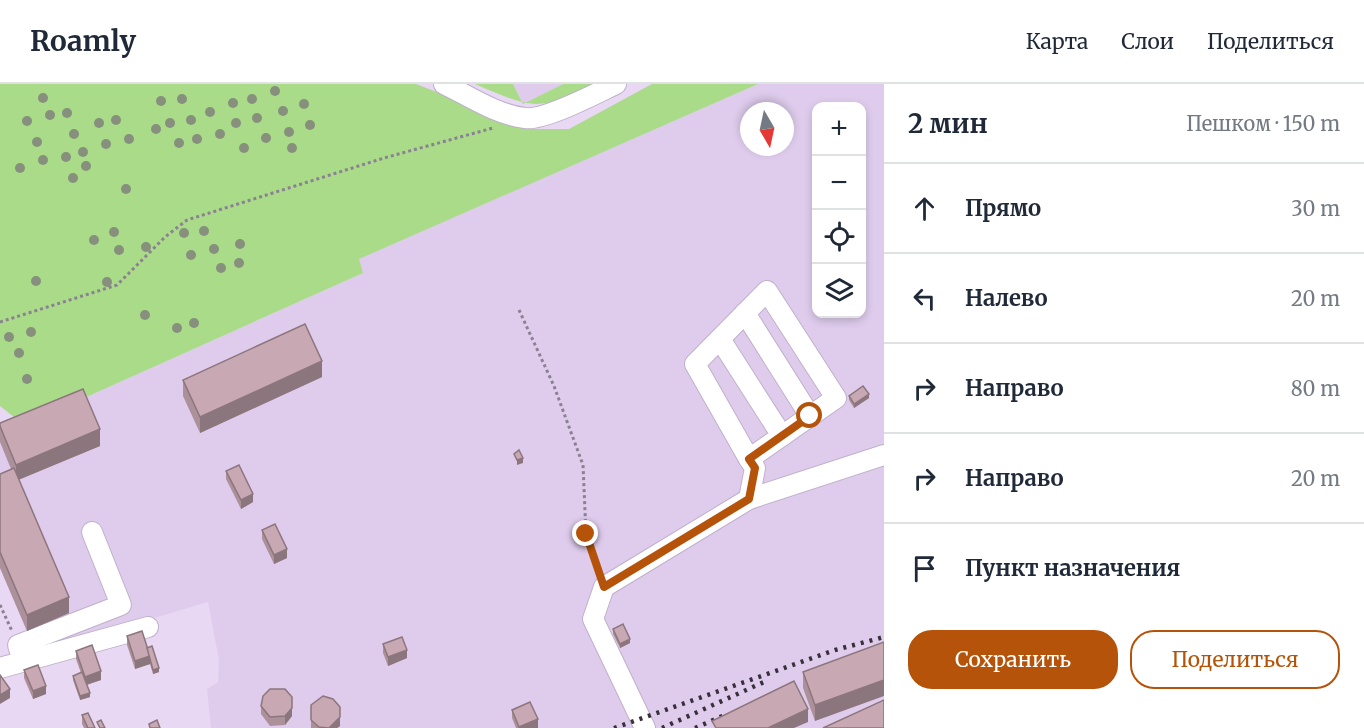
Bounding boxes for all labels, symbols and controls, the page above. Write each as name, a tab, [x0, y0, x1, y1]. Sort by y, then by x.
text: Roamly	[30, 23, 136, 59]
text: Карта	[1026, 28, 1088, 55]
text: Слои	[1121, 28, 1174, 55]
text: Поделиться	[1207, 28, 1334, 55]
north arrow	[740, 102, 794, 156]
map controls	[812, 102, 866, 318]
button: +	[812, 102, 866, 156]
text: 2 мин	[908, 107, 988, 140]
text: Пешком · 150 m	[1186, 111, 1340, 136]
button: −	[812, 156, 866, 210]
icon: ahead	[908, 192, 941, 225]
text: Прямо	[965, 194, 1041, 222]
text: 30 m	[1291, 196, 1340, 221]
button: locate	[812, 210, 866, 264]
button: layers	[812, 264, 866, 318]
icon: left	[908, 282, 941, 315]
text: Налево	[965, 284, 1048, 312]
text: 20 m	[1291, 286, 1340, 311]
icon: right	[908, 372, 941, 405]
text: Направо	[965, 374, 1064, 402]
text: 80 m	[1291, 376, 1340, 401]
route start	[796, 402, 822, 428]
icon: right	[908, 462, 941, 495]
text: Направо	[965, 464, 1064, 492]
text: 20 m	[1291, 466, 1340, 491]
route end	[572, 520, 598, 546]
icon: arrive	[908, 552, 941, 585]
text: Пункт назначения	[965, 554, 1180, 582]
button: Сохранить	[908, 630, 1118, 689]
button: Поделиться	[1130, 630, 1340, 689]

